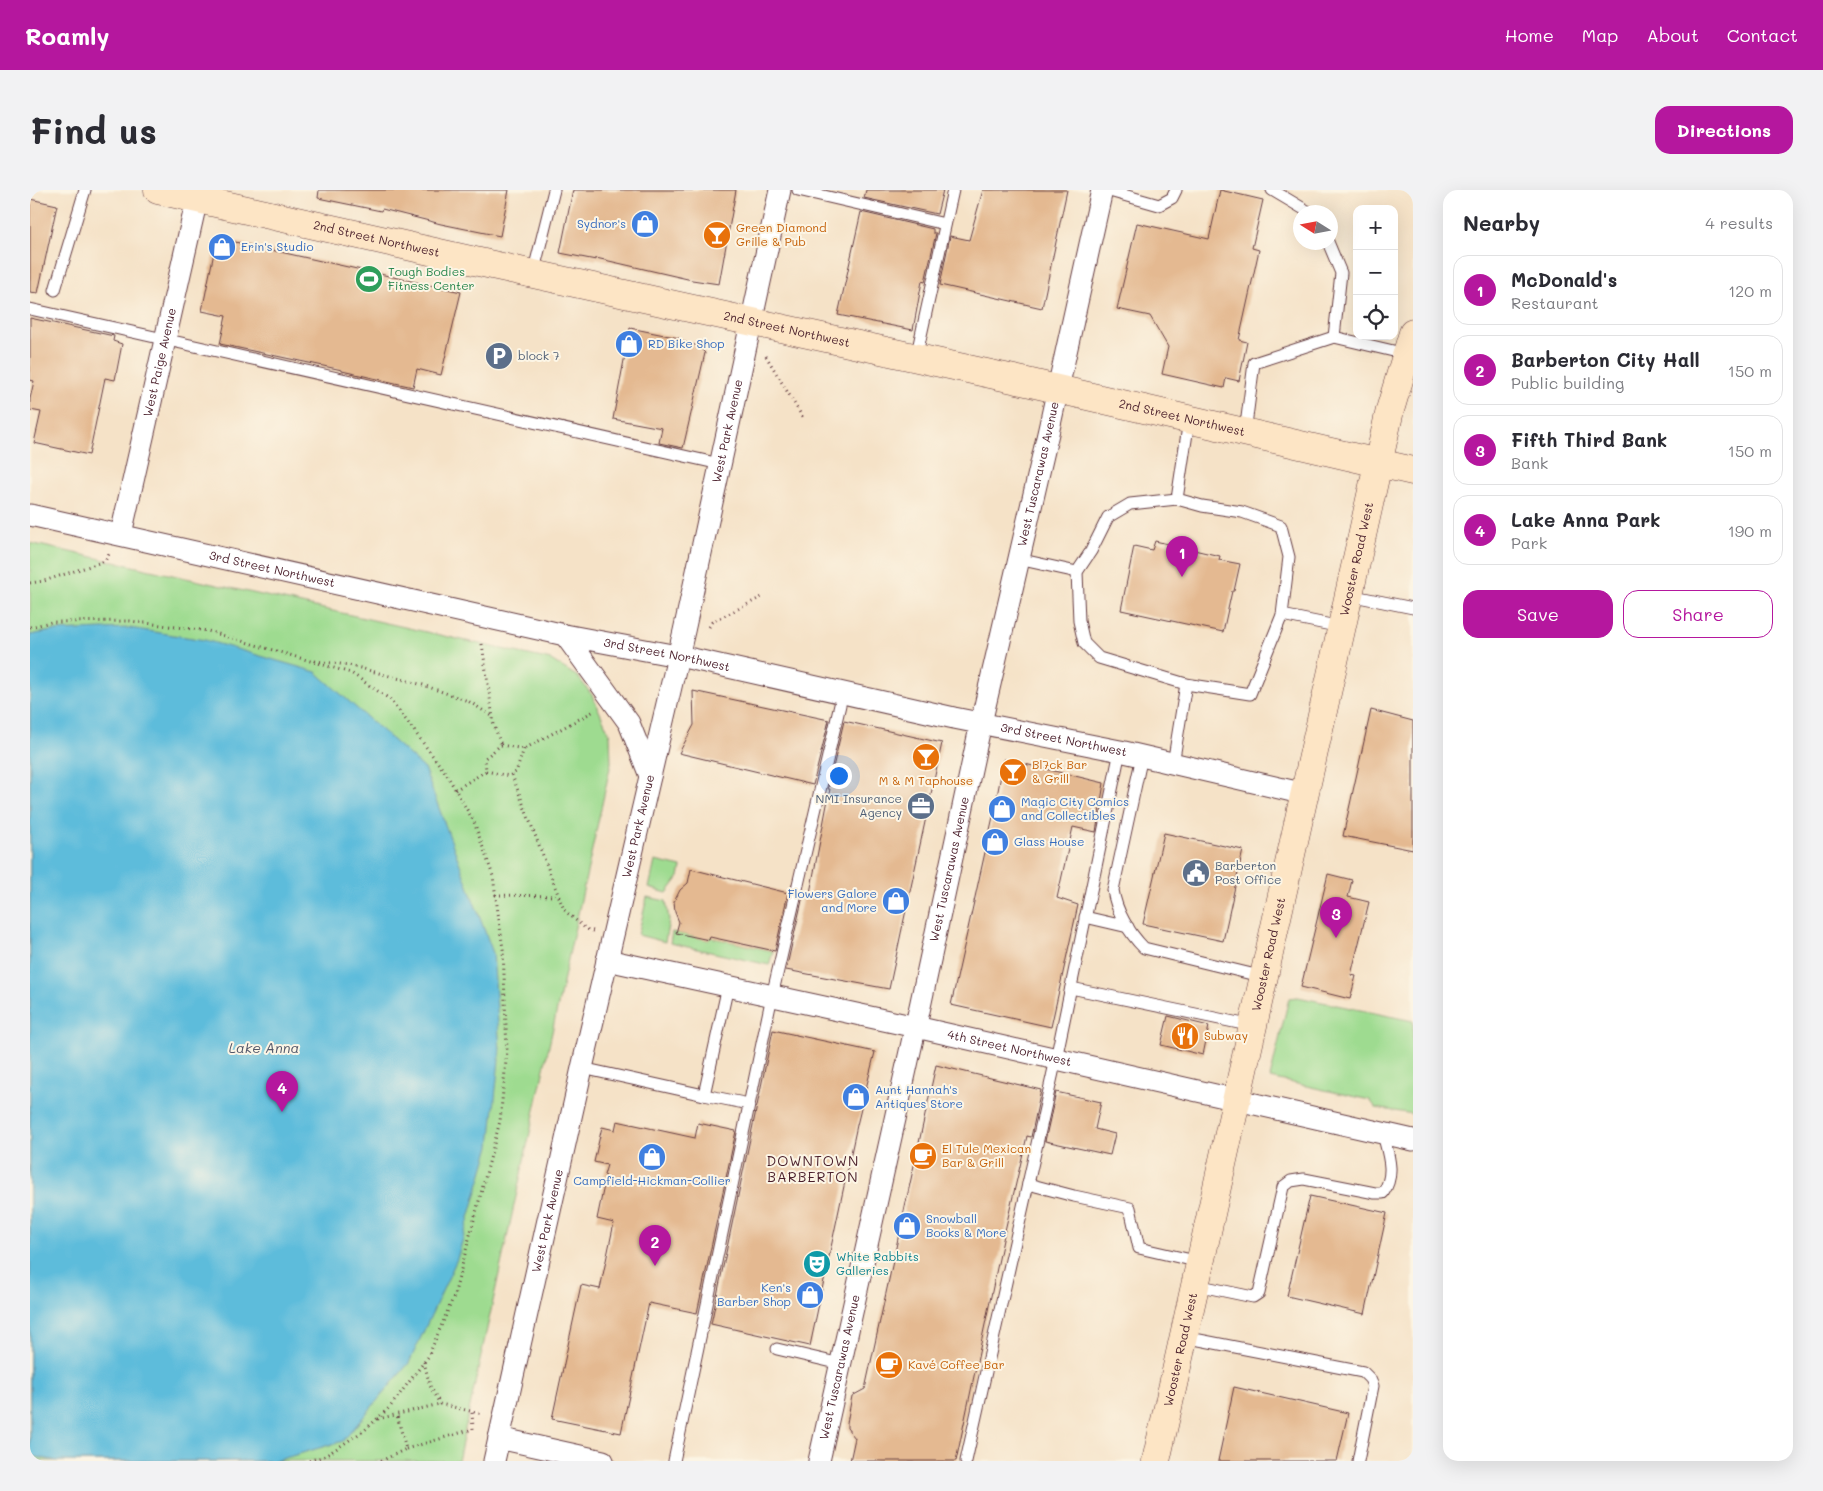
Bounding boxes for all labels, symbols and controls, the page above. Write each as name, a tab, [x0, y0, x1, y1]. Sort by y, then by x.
text: Roamly	[25, 20, 109, 51]
text: Home	[1505, 23, 1554, 47]
text: Map	[1582, 23, 1618, 47]
text: About	[1646, 23, 1699, 47]
text: Contact	[1727, 23, 1798, 47]
button: Directions	[1655, 106, 1793, 154]
text: Find us	[30, 107, 157, 153]
north arrow	[1293, 205, 1338, 250]
map controls	[1353, 205, 1398, 340]
button: +	[1353, 205, 1398, 250]
shop icon: Sydnor's	[630, 209, 660, 239]
text: Nearby	[1463, 209, 1540, 236]
text: 4 results	[1705, 212, 1773, 233]
place label: Sydnor's	[577, 215, 626, 231]
street label: 2nd Street Northwest	[312, 216, 441, 260]
place label: Green Diamond Grille & Pub	[736, 219, 827, 249]
bar icon: Green Diamond Grille & Pub	[702, 220, 732, 250]
shop icon: Erin's Studio	[207, 232, 237, 262]
place label: Erin's Studio	[241, 238, 314, 254]
button: −	[1353, 250, 1398, 295]
place label: Tough Bodies Fitness Center	[388, 263, 475, 293]
sports icon: Tough Bodies Fitness Center	[354, 264, 384, 294]
text: McDonald's	[1511, 267, 1617, 292]
text: 1	[1476, 280, 1484, 301]
text: 120 m	[1728, 280, 1772, 301]
text: Restaurant	[1511, 292, 1599, 313]
button: locate	[1353, 295, 1398, 340]
street label: West Paige Avenue	[139, 306, 179, 418]
street label: 2nd Street Northwest	[722, 307, 852, 350]
shop icon: RD Bike Shop	[614, 329, 644, 359]
place label: RD Bike Shop	[648, 335, 725, 351]
parking icon: block 7	[484, 341, 514, 371]
place label: block 7	[518, 347, 560, 363]
text: Barberton City Hall	[1511, 347, 1700, 372]
text: 2	[1476, 360, 1484, 381]
text: 150 m	[1728, 360, 1772, 381]
text: Public building	[1511, 372, 1624, 393]
street label: West Park Avenue	[707, 378, 746, 484]
street label: 2nd Street Northwest	[1118, 395, 1247, 439]
street label: West Tuscarawas Avenue	[1013, 400, 1062, 548]
text: Fifth Third Bank	[1511, 427, 1667, 452]
text: 3	[1475, 440, 1485, 461]
text: 150 m	[1728, 440, 1772, 461]
text: Bank	[1511, 452, 1548, 473]
street label: Wooster Road West	[1335, 500, 1376, 617]
text: Lake Anna Park	[1511, 507, 1660, 532]
text: 4	[1475, 520, 1485, 541]
text: 190 m	[1728, 520, 1772, 541]
text: Park	[1511, 532, 1547, 553]
pin: 1	[1166, 536, 1198, 577]
street label: 3rd Street Northwest	[208, 546, 337, 590]
button: Save	[1463, 590, 1613, 638]
button: Share	[1623, 590, 1773, 638]
street label: 3rd Street Northwest	[602, 633, 732, 674]
street label: 3rd Street Northwest	[999, 718, 1129, 759]
bar icon: M & M Taphouse	[911, 742, 941, 772]
place label: Bl7ck Bar & Grill	[1032, 756, 1087, 786]
bar icon: Bl7ck Bar & Grill	[998, 757, 1028, 787]
your location	[826, 763, 852, 789]
place label: M & M Taphouse	[879, 772, 973, 788]
street label: West Park Avenue	[618, 773, 657, 879]
place label: NMI Insurance Agency	[816, 790, 902, 820]
office icon: NMI Insurance Agency	[906, 791, 936, 821]
place label: Magic City Comics and Collectibles	[1021, 793, 1129, 823]
shop icon: Magic City Comics and Collectibles	[987, 794, 1017, 824]
street label: West Tuscarawas Avenue	[925, 795, 972, 943]
shop icon: Glass House	[980, 827, 1010, 857]
place label: Glass House	[1014, 833, 1084, 849]
place label: Barberton Post Office	[1215, 857, 1281, 887]
public building icon: Barberton Post Office	[1181, 858, 1211, 888]
place label: Flowers Galore and More	[788, 885, 877, 915]
shop icon: Flowers Galore and More	[881, 886, 911, 916]
street label: Wooster Road West	[1247, 896, 1288, 1013]
pin: 3	[1320, 897, 1352, 938]
restaurant icon: Subway	[1170, 1021, 1200, 1051]
street label: 4th Street Northwest	[946, 1025, 1073, 1069]
place label: Subway	[1204, 1027, 1248, 1043]
water label: Lake Anna	[229, 1038, 299, 1057]
pin: 4	[266, 1071, 298, 1112]
place label: Aunt Hannah's Antiques Store	[875, 1081, 963, 1111]
shop icon: Aunt Hannah's Antiques Store	[841, 1082, 871, 1112]
place label: El Tule Mexican Bar & Grill	[942, 1140, 1031, 1170]
cafe icon: El Tule Mexican Bar & Grill	[908, 1141, 938, 1171]
shop icon: Campfield-Hickman-Collier	[637, 1142, 667, 1172]
district label: DOWNTOWN BARBERTON	[767, 1151, 859, 1186]
street label: West Park Avenue	[527, 1167, 566, 1274]
place label: Campfield-Hickman-Collier	[573, 1172, 731, 1188]
place label: Snowball Books & More	[926, 1210, 1006, 1240]
shop icon: Snowball Books & More	[892, 1211, 922, 1241]
pin: 2	[639, 1225, 671, 1266]
place label: White Rabbits Galleries	[836, 1248, 919, 1278]
theatre icon: White Rabbits Galleries	[802, 1249, 832, 1279]
place label: Ken's Barber Shop	[717, 1279, 791, 1309]
shop icon: Ken's Barber Shop	[795, 1280, 825, 1310]
street label: Wooster Road West	[1159, 1291, 1200, 1408]
street label: West Tuscarawas Avenue	[815, 1293, 863, 1441]
cafe icon: Kavé Coffee Bar	[874, 1350, 904, 1380]
place label: Kavé Coffee Bar	[908, 1356, 1005, 1372]

